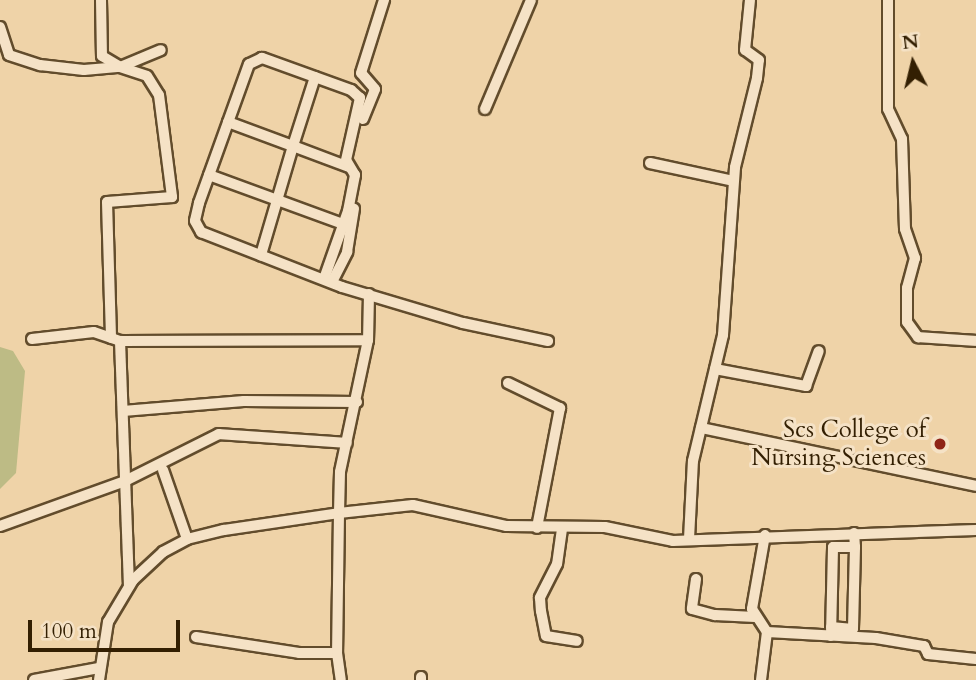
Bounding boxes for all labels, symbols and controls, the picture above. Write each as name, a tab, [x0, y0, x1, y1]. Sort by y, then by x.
north arrow	[878, 28, 948, 98]
text: N	[901, 28, 920, 56]
place label: Scs College of Nursing Sciences	[751, 416, 926, 472]
marker: Scs College of Nursing Sciences	[932, 436, 948, 452]
scale bar	[32, 606, 184, 650]
text: 100 m	[41, 617, 97, 646]

